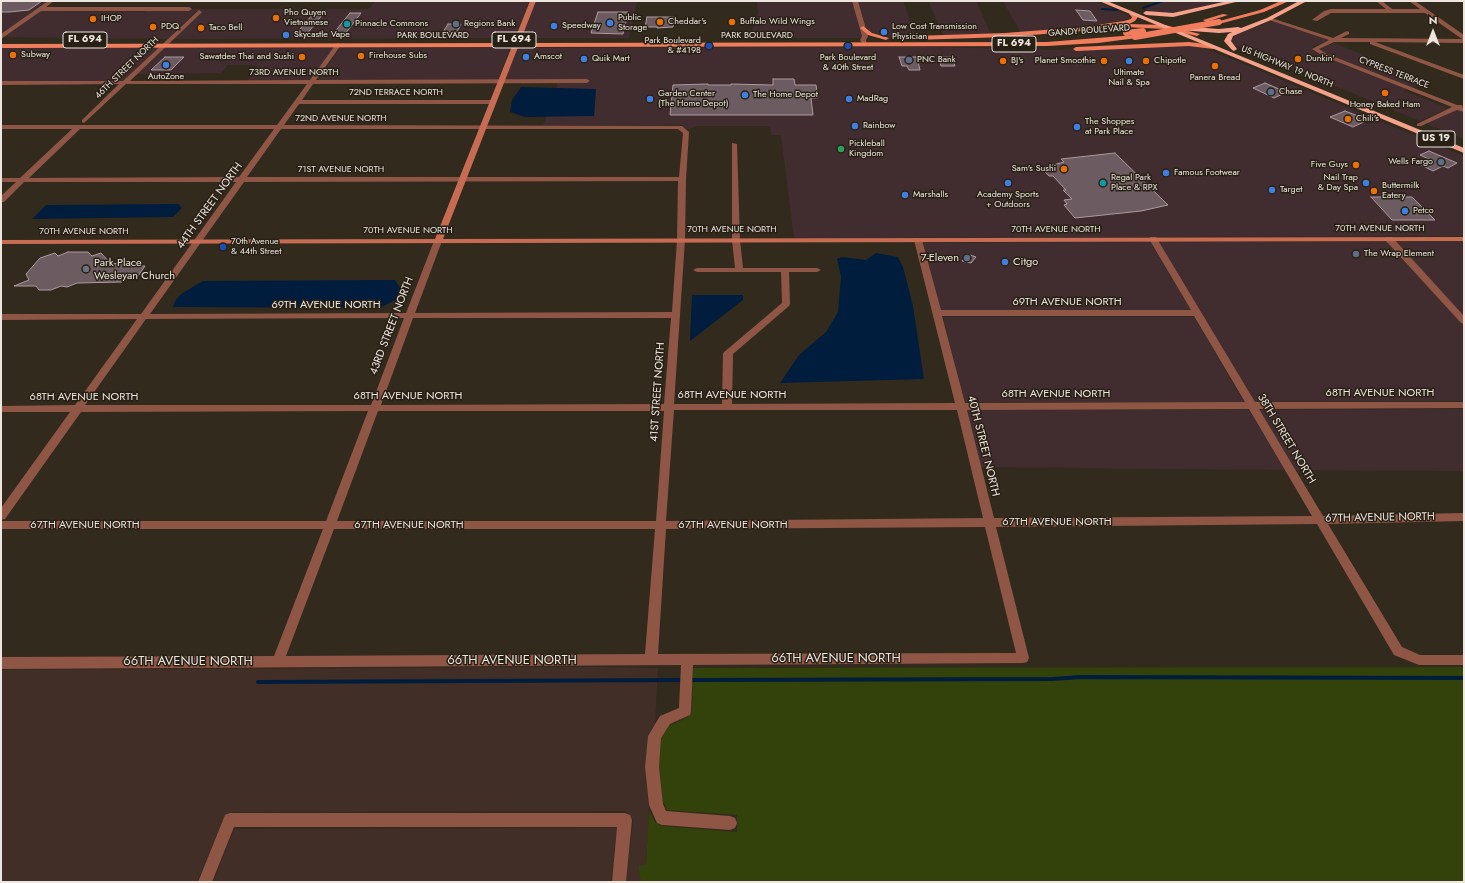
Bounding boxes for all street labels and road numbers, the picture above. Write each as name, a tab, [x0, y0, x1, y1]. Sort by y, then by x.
street label: GANDY BOULEVARD	[1048, 23, 1130, 39]
street label: PARK BOULEVARD	[397, 31, 469, 41]
street label: PARK BOULEVARD	[721, 31, 793, 41]
road number: FL 694	[63, 32, 107, 48]
road number: FL 694	[492, 32, 536, 48]
street label: 46TH STREET NORTH	[93, 35, 161, 101]
road number: FL 694	[992, 36, 1036, 52]
street label: US HIGHWAY 19 NORTH	[1240, 44, 1334, 90]
street label: CYPRESS TERRACE	[1357, 55, 1431, 91]
street label: 73RD AVENUE NORTH	[249, 68, 339, 78]
street label: 72ND TERRACE NORTH	[349, 88, 443, 98]
street label: 72ND AVENUE NORTH	[295, 114, 387, 124]
road number: US 19	[1417, 131, 1455, 147]
street label: 44TH STREET NORTH	[174, 160, 246, 252]
street label: 71ST AVENUE NORTH	[298, 165, 384, 175]
street label: 70TH AVENUE NORTH	[1335, 224, 1425, 234]
street label: 70TH AVENUE NORTH	[687, 225, 777, 235]
street label: 70TH AVENUE NORTH	[1011, 225, 1101, 235]
street label: 70TH AVENUE NORTH	[363, 226, 453, 236]
street label: 70TH AVENUE NORTH	[39, 227, 129, 237]
street label: 43RD STREET NORTH	[367, 275, 417, 377]
street label: 69TH AVENUE NORTH	[1012, 295, 1122, 309]
street label: 69TH AVENUE NORTH	[271, 298, 381, 312]
street label: 41ST STREET NORTH	[648, 342, 668, 442]
street label: 68TH AVENUE NORTH	[1326, 386, 1434, 400]
street label: 68TH AVENUE NORTH	[1002, 387, 1110, 401]
street label: 68TH AVENUE NORTH	[678, 388, 786, 402]
street label: 68TH AVENUE NORTH	[354, 389, 462, 403]
street label: 68TH AVENUE NORTH	[30, 390, 138, 404]
street label: 38TH STREET NORTH	[1254, 392, 1318, 486]
street label: 40TH STREET NORTH	[964, 394, 1002, 498]
street label: 67TH AVENUE NORTH	[1325, 510, 1435, 526]
street label: 67TH AVENUE NORTH	[1002, 515, 1112, 529]
street label: 67TH AVENUE NORTH	[30, 518, 140, 532]
street label: 67TH AVENUE NORTH	[354, 518, 464, 532]
street label: 67TH AVENUE NORTH	[678, 518, 788, 532]
street label: 66TH AVENUE NORTH	[771, 651, 901, 667]
street label: 66TH AVENUE NORTH	[447, 653, 577, 669]
street label: 66TH AVENUE NORTH	[123, 654, 253, 670]

